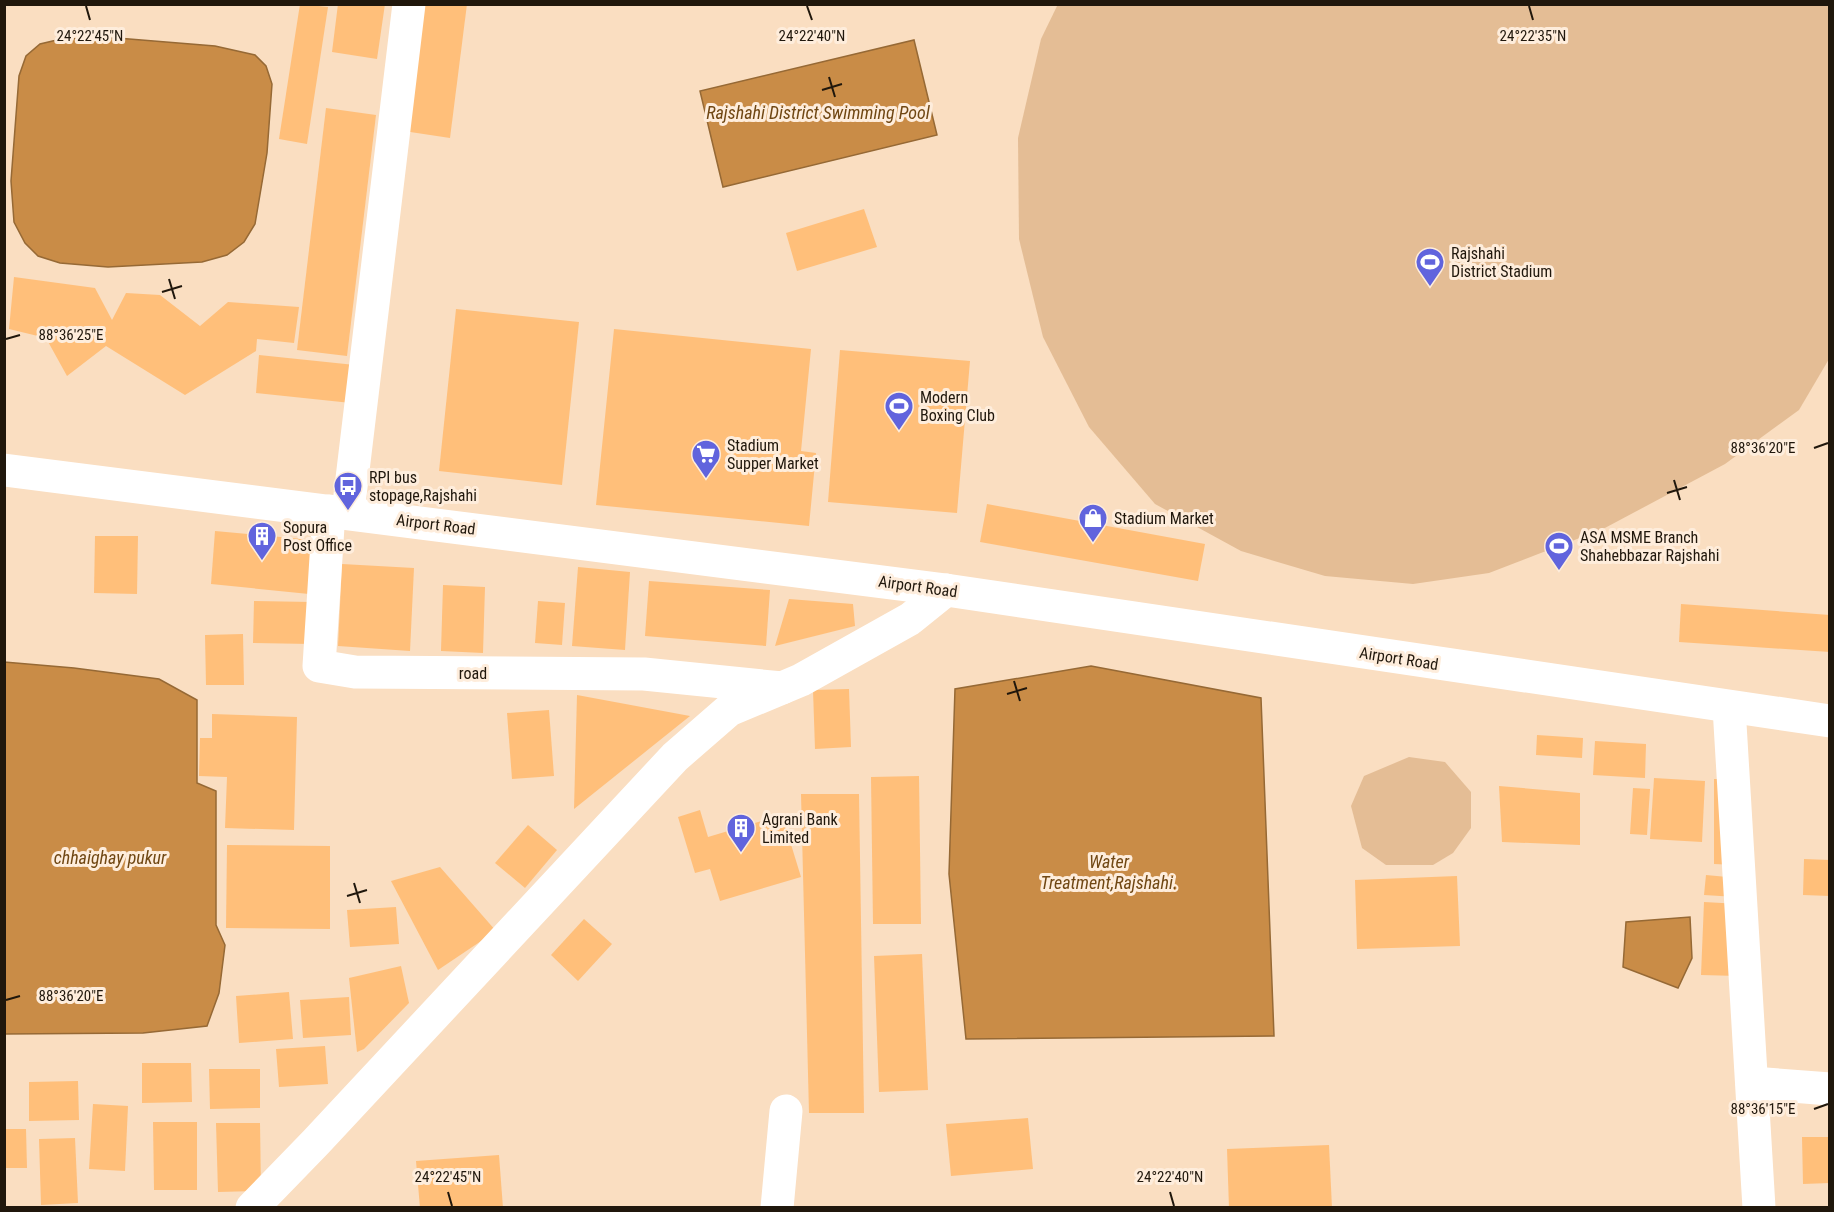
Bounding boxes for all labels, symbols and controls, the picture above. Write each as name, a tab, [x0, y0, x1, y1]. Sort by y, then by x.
text: 24°22'45"N	[57, 27, 123, 45]
text: 24°22'40"N	[779, 27, 845, 45]
text: 24°22'35"N	[1500, 27, 1566, 45]
water label: Rajshahi District Swimming Pool	[706, 102, 931, 123]
place label: Rajshahi District Stadium	[1451, 244, 1552, 281]
sports icon: Rajshahi District Stadium	[1414, 246, 1446, 288]
text: 88°36'25"E	[39, 326, 103, 344]
place label: Modern Boxing Club	[920, 388, 995, 425]
sports icon: Modern Boxing Club	[883, 390, 915, 432]
place label: Stadium Supper Market	[727, 436, 819, 473]
supermarket icon: Stadium Supper Market	[690, 438, 722, 480]
text: 88°36'20"E	[1731, 439, 1795, 457]
place label: RPI bus stopage,Rajshahi	[369, 468, 477, 505]
bus stop icon: RPI bus stopage,Rajshahi	[332, 470, 364, 512]
shop icon: Stadium Market	[1077, 502, 1109, 544]
place label: Stadium Market	[1114, 509, 1214, 528]
street label: Airport Road	[395, 510, 477, 539]
place label: Sopura Post Office	[283, 518, 352, 555]
building icon: Sopura Post Office	[246, 520, 278, 562]
place label: ASA MSME Branch Shahebbazar Rajshahi	[1580, 528, 1719, 565]
sports icon: ASA MSME Branch Shahebbazar Rajshahi	[1543, 530, 1575, 572]
street label: Airport Road	[877, 572, 959, 601]
street label: Airport Road	[1358, 643, 1440, 674]
street label: road	[459, 664, 487, 683]
place label: Agrani Bank Limited	[762, 810, 839, 847]
building icon: Agrani Bank Limited	[725, 812, 757, 854]
water label: chhaighay pukur	[54, 847, 167, 868]
water label: Water Treatment,Rajshahi.	[1040, 851, 1178, 893]
text: 88°36'20"E	[39, 987, 103, 1005]
text: 88°36'15"E	[1731, 1100, 1795, 1118]
text: 24°22'45"N	[415, 1168, 481, 1186]
text: 24°22'40"N	[1137, 1168, 1203, 1186]

